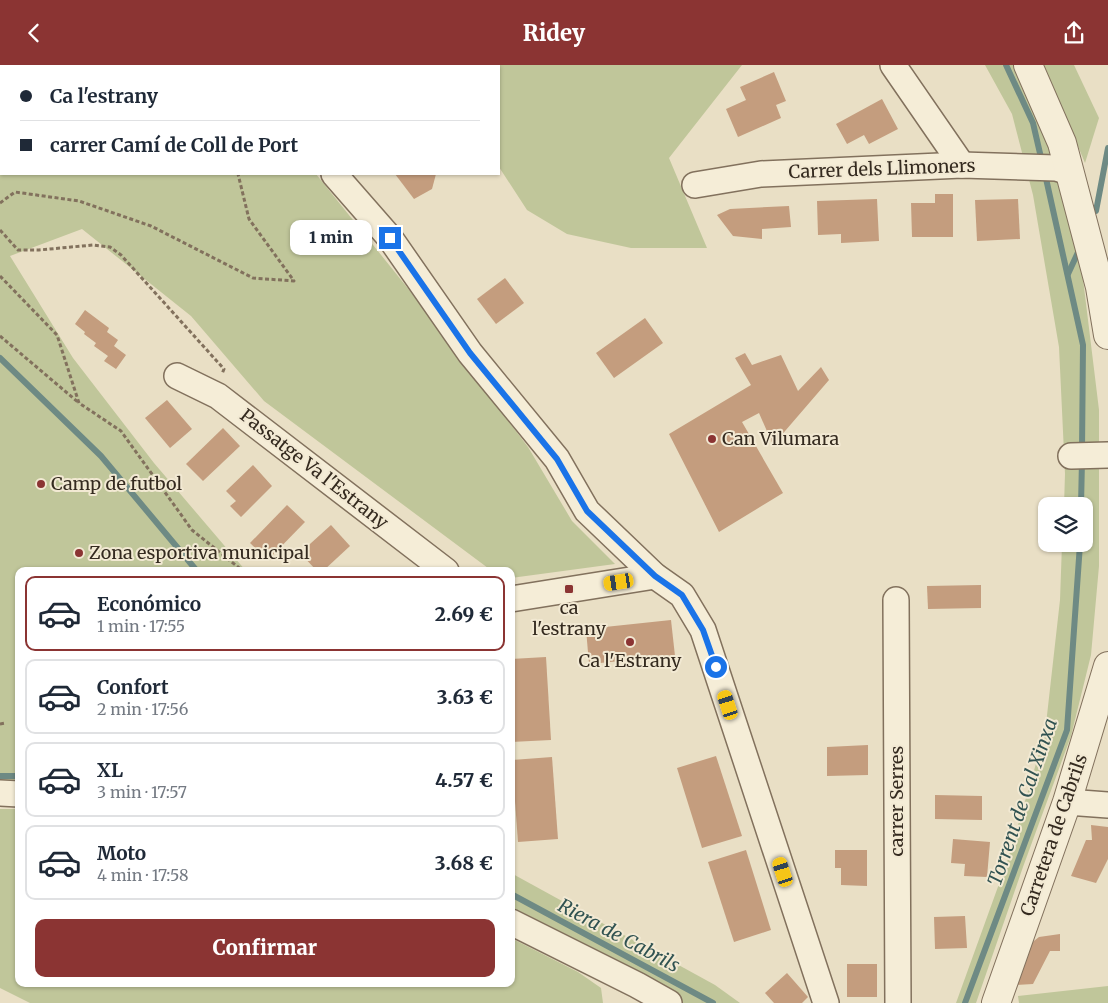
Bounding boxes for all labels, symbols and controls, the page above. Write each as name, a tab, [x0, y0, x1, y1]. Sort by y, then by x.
icon: back	[20, 19, 48, 47]
text: Ridey	[523, 19, 585, 47]
icon: share	[1060, 19, 1088, 47]
text: Ca l'estrany	[50, 84, 158, 108]
text: carrer Camí de Coll de Port	[50, 133, 298, 157]
street label: Carrer dels Llimoners	[788, 154, 976, 183]
callout: 1 min	[290, 221, 372, 255]
text: 1 min	[309, 227, 353, 247]
route end	[379, 227, 401, 249]
street label: Passatge Va l'Estrany	[236, 404, 393, 534]
place label: Can Vilumara	[722, 427, 839, 450]
marker: Can Vilumara	[706, 433, 718, 445]
place label: Camp de futbol	[51, 472, 182, 495]
marker: Camp de futbol	[35, 478, 47, 490]
map controls	[1038, 497, 1093, 552]
button: layers	[1038, 497, 1093, 552]
place label: Zona esportiva municipal	[89, 541, 310, 564]
marker: Zona esportiva municipal	[73, 547, 85, 559]
car	[603, 572, 634, 592]
marker: ca l'estrany	[563, 583, 575, 595]
icon: car	[37, 591, 82, 636]
text: Económico	[97, 592, 201, 616]
place label: ca l'estrany	[532, 596, 606, 640]
text: 2.69 €	[435, 602, 493, 626]
text: 1 min · 17:55	[97, 616, 185, 636]
marker: Ca l'Estrany	[624, 636, 636, 648]
place label: Ca l'Estrany	[579, 649, 682, 672]
route start	[705, 656, 727, 678]
icon: car	[37, 674, 82, 719]
text: Confort	[97, 675, 169, 699]
text: 3.63 €	[437, 685, 493, 709]
car	[716, 688, 739, 722]
text: 2 min · 17:56	[97, 699, 188, 719]
water label: Torrent de Cal Xinxa	[982, 715, 1062, 889]
street label: carrer Serres	[885, 745, 908, 856]
street label: Carretera de Cabrils	[1015, 751, 1092, 919]
icon: car	[37, 757, 82, 802]
text: XL	[97, 758, 123, 782]
text: 4.57 €	[435, 768, 493, 792]
text: 3 min · 17:57	[97, 782, 187, 802]
icon: car	[37, 840, 82, 885]
text: Moto	[97, 841, 146, 865]
text: 3.68 €	[435, 851, 493, 875]
car	[771, 855, 794, 889]
text: 4 min · 17:58	[97, 865, 188, 885]
water label: Riera de Cabrils	[554, 893, 684, 977]
button: Confirmar	[35, 919, 495, 977]

